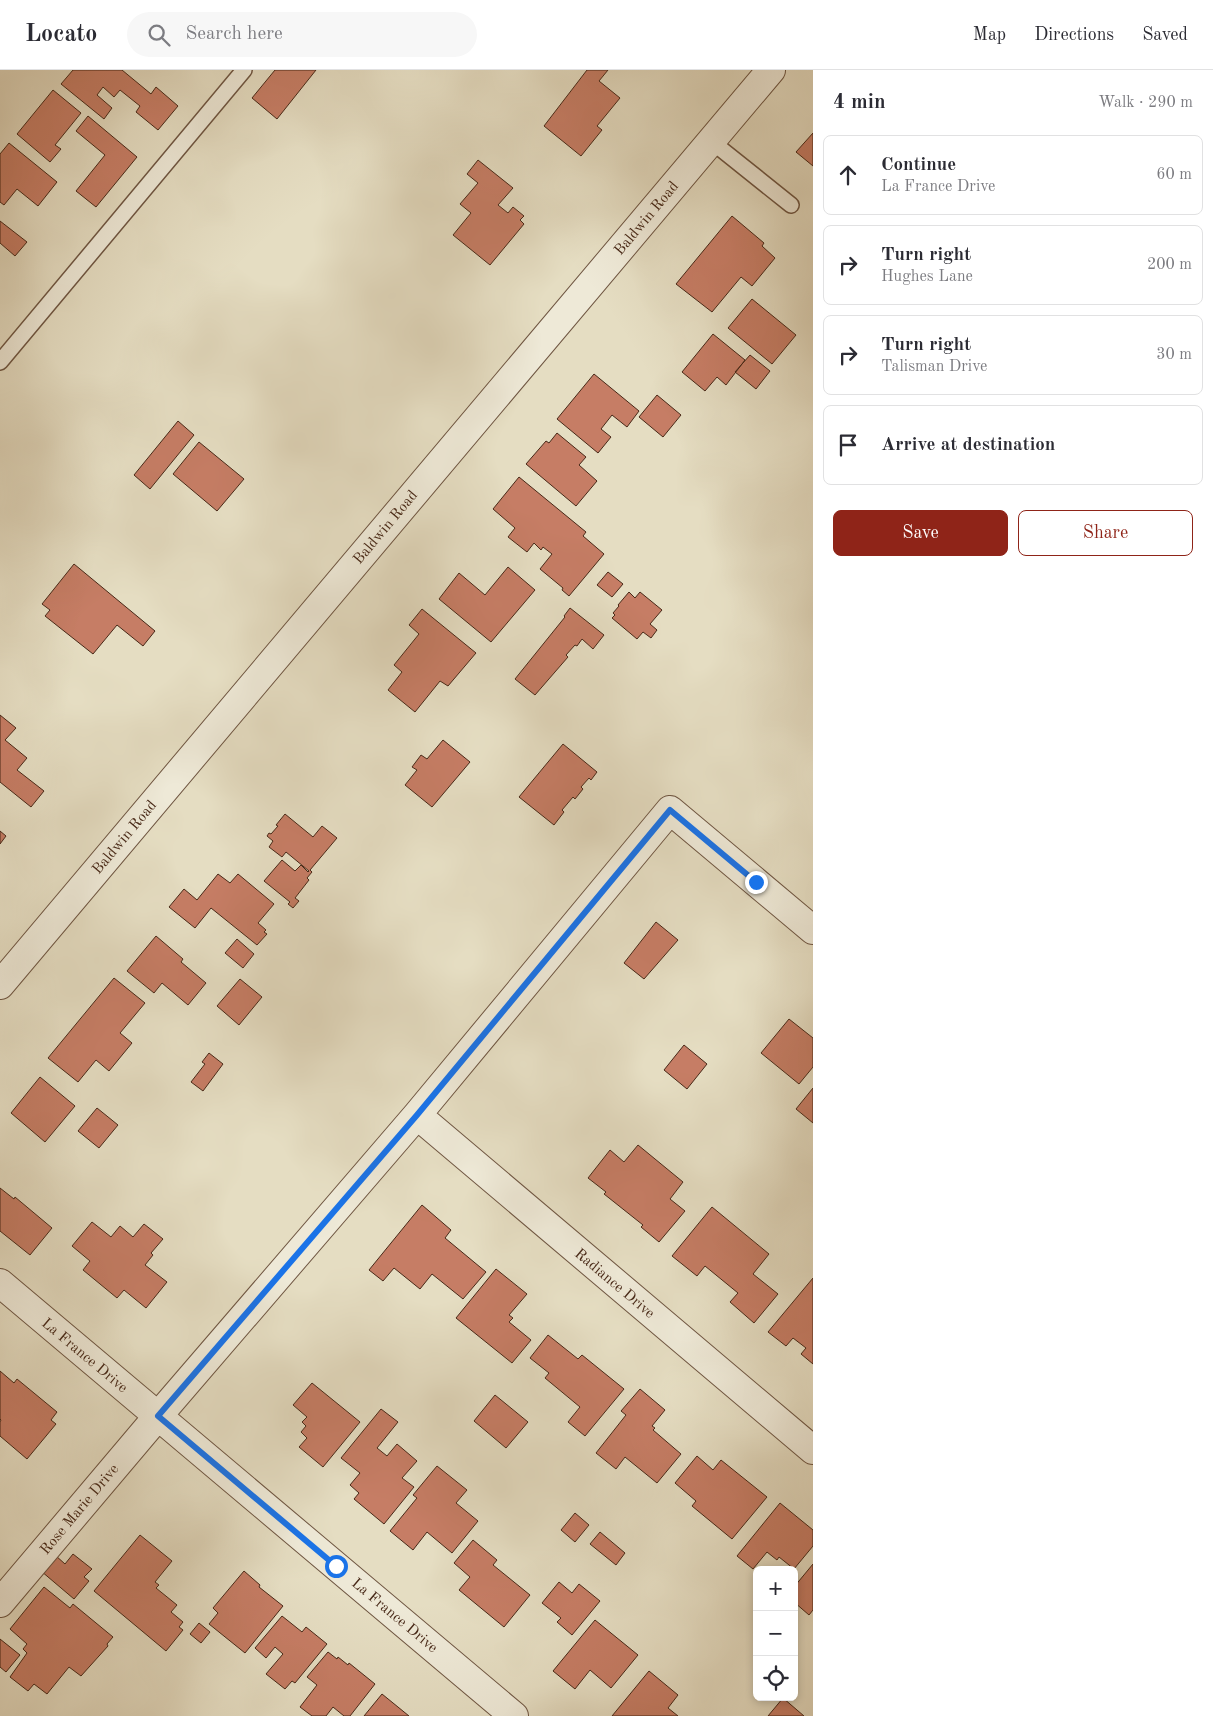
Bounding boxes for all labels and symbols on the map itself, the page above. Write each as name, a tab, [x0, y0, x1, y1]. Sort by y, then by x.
street label: Baldwin Road	[612, 179, 682, 259]
street label: Baldwin Road	[351, 488, 421, 568]
street label: Baldwin Road	[90, 798, 160, 878]
route end	[745, 871, 768, 894]
street label: Radiance Drive	[571, 1247, 657, 1322]
street label: La France Drive	[38, 1316, 130, 1396]
street label: Rose Marie Drive	[38, 1462, 122, 1558]
route start	[325, 1555, 348, 1578]
street label: La France Drive	[348, 1576, 440, 1656]

